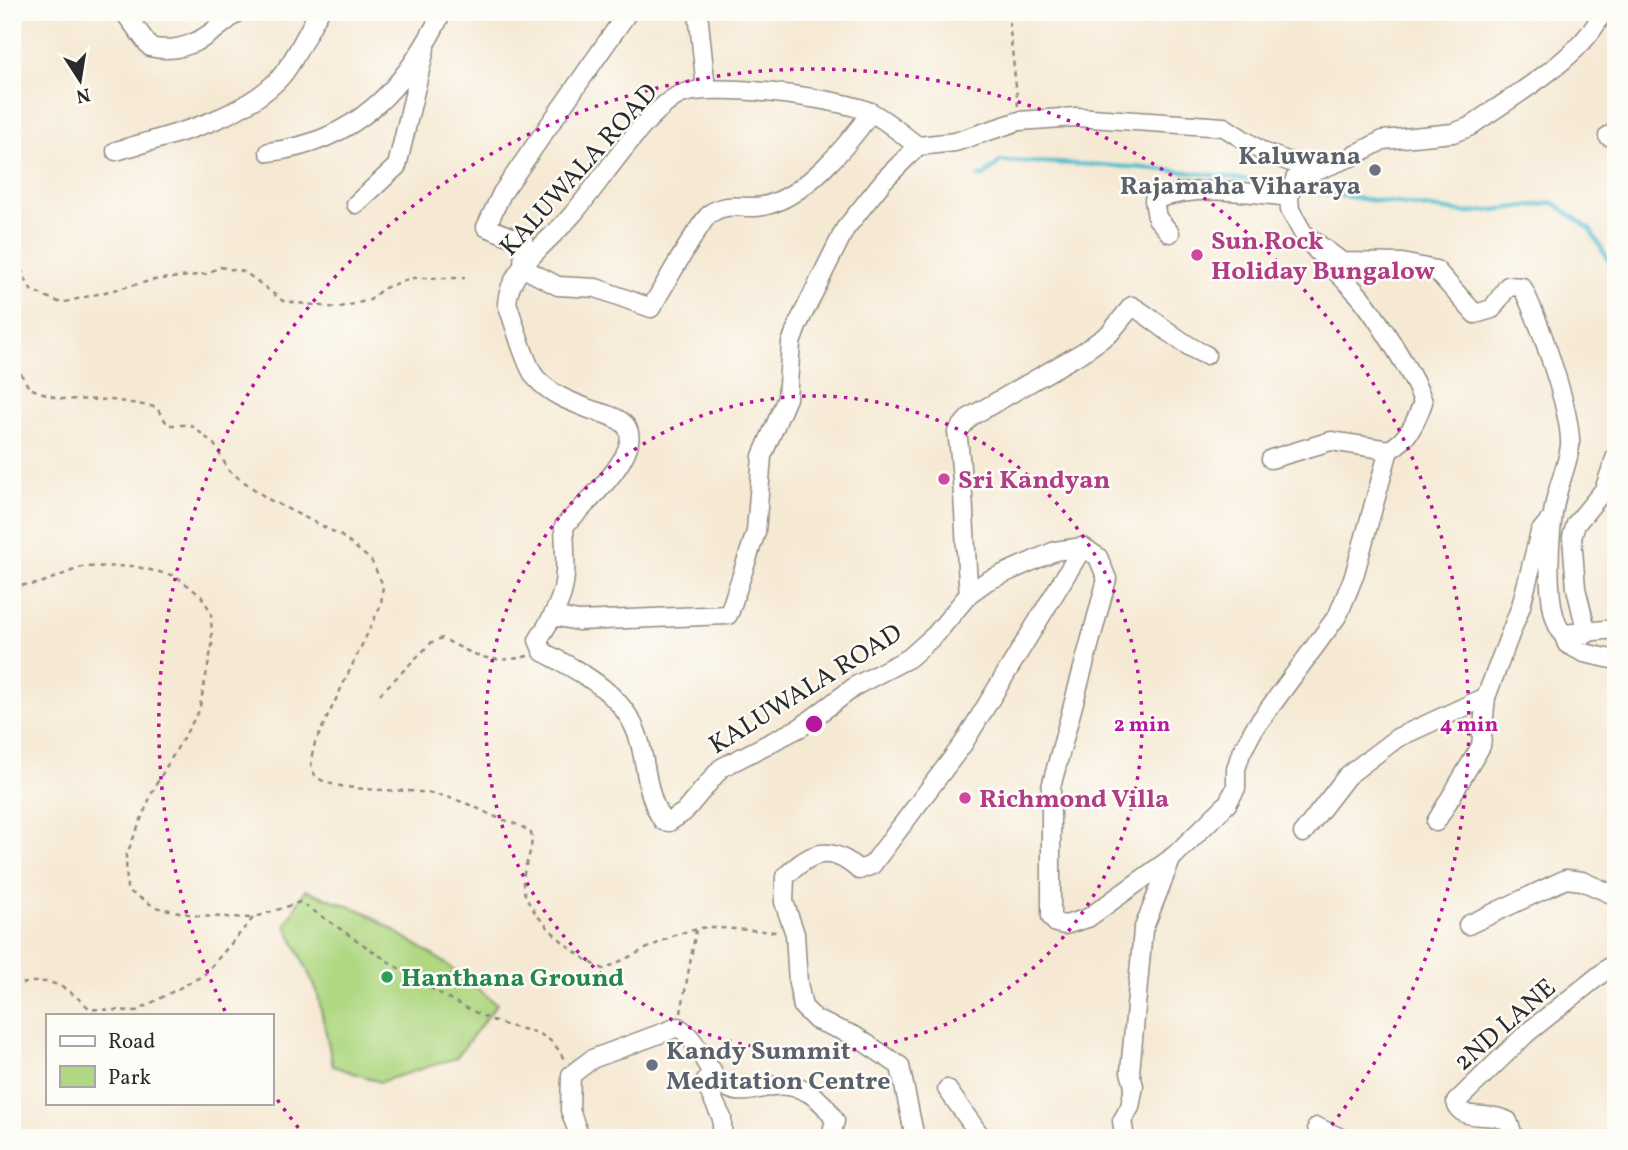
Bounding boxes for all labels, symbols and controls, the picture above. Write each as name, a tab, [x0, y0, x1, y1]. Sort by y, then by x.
north arrow	[46, 46, 116, 116]
street label: KALUWALA ROAD	[492, 76, 667, 265]
text: N	[73, 81, 93, 109]
place label: Kaluwana Rajamaha Viharaya	[1120, 139, 1361, 205]
marker: Kaluwana Rajamaha Viharaya	[1367, 162, 1383, 178]
place label: Sun Rock Holiday Bungalow	[1211, 224, 1435, 290]
marker: Sun Rock Holiday Bungalow	[1189, 247, 1205, 263]
place label: Sri Kandyan	[958, 463, 1110, 499]
marker: Sri Kandyan	[936, 471, 952, 487]
street label: KALUWALA ROAD	[703, 616, 910, 764]
text: 2 min	[1114, 711, 1170, 740]
text: 4 min	[1440, 711, 1498, 740]
centre of rings	[802, 712, 826, 736]
place label: Richmond Villa	[979, 782, 1169, 818]
marker: Richmond Villa	[957, 790, 973, 806]
place label: Hanthana Ground	[401, 961, 624, 997]
marker: Hanthana Ground	[379, 969, 395, 985]
street label: 2ND LANE	[1446, 971, 1564, 1080]
legend	[46, 1014, 273, 1104]
text: Road	[108, 1028, 155, 1057]
place label: Kandy Summit Meditation Centre	[666, 1034, 891, 1100]
marker: Kandy Summit Meditation Centre	[644, 1057, 660, 1073]
text: Park	[108, 1064, 151, 1093]

